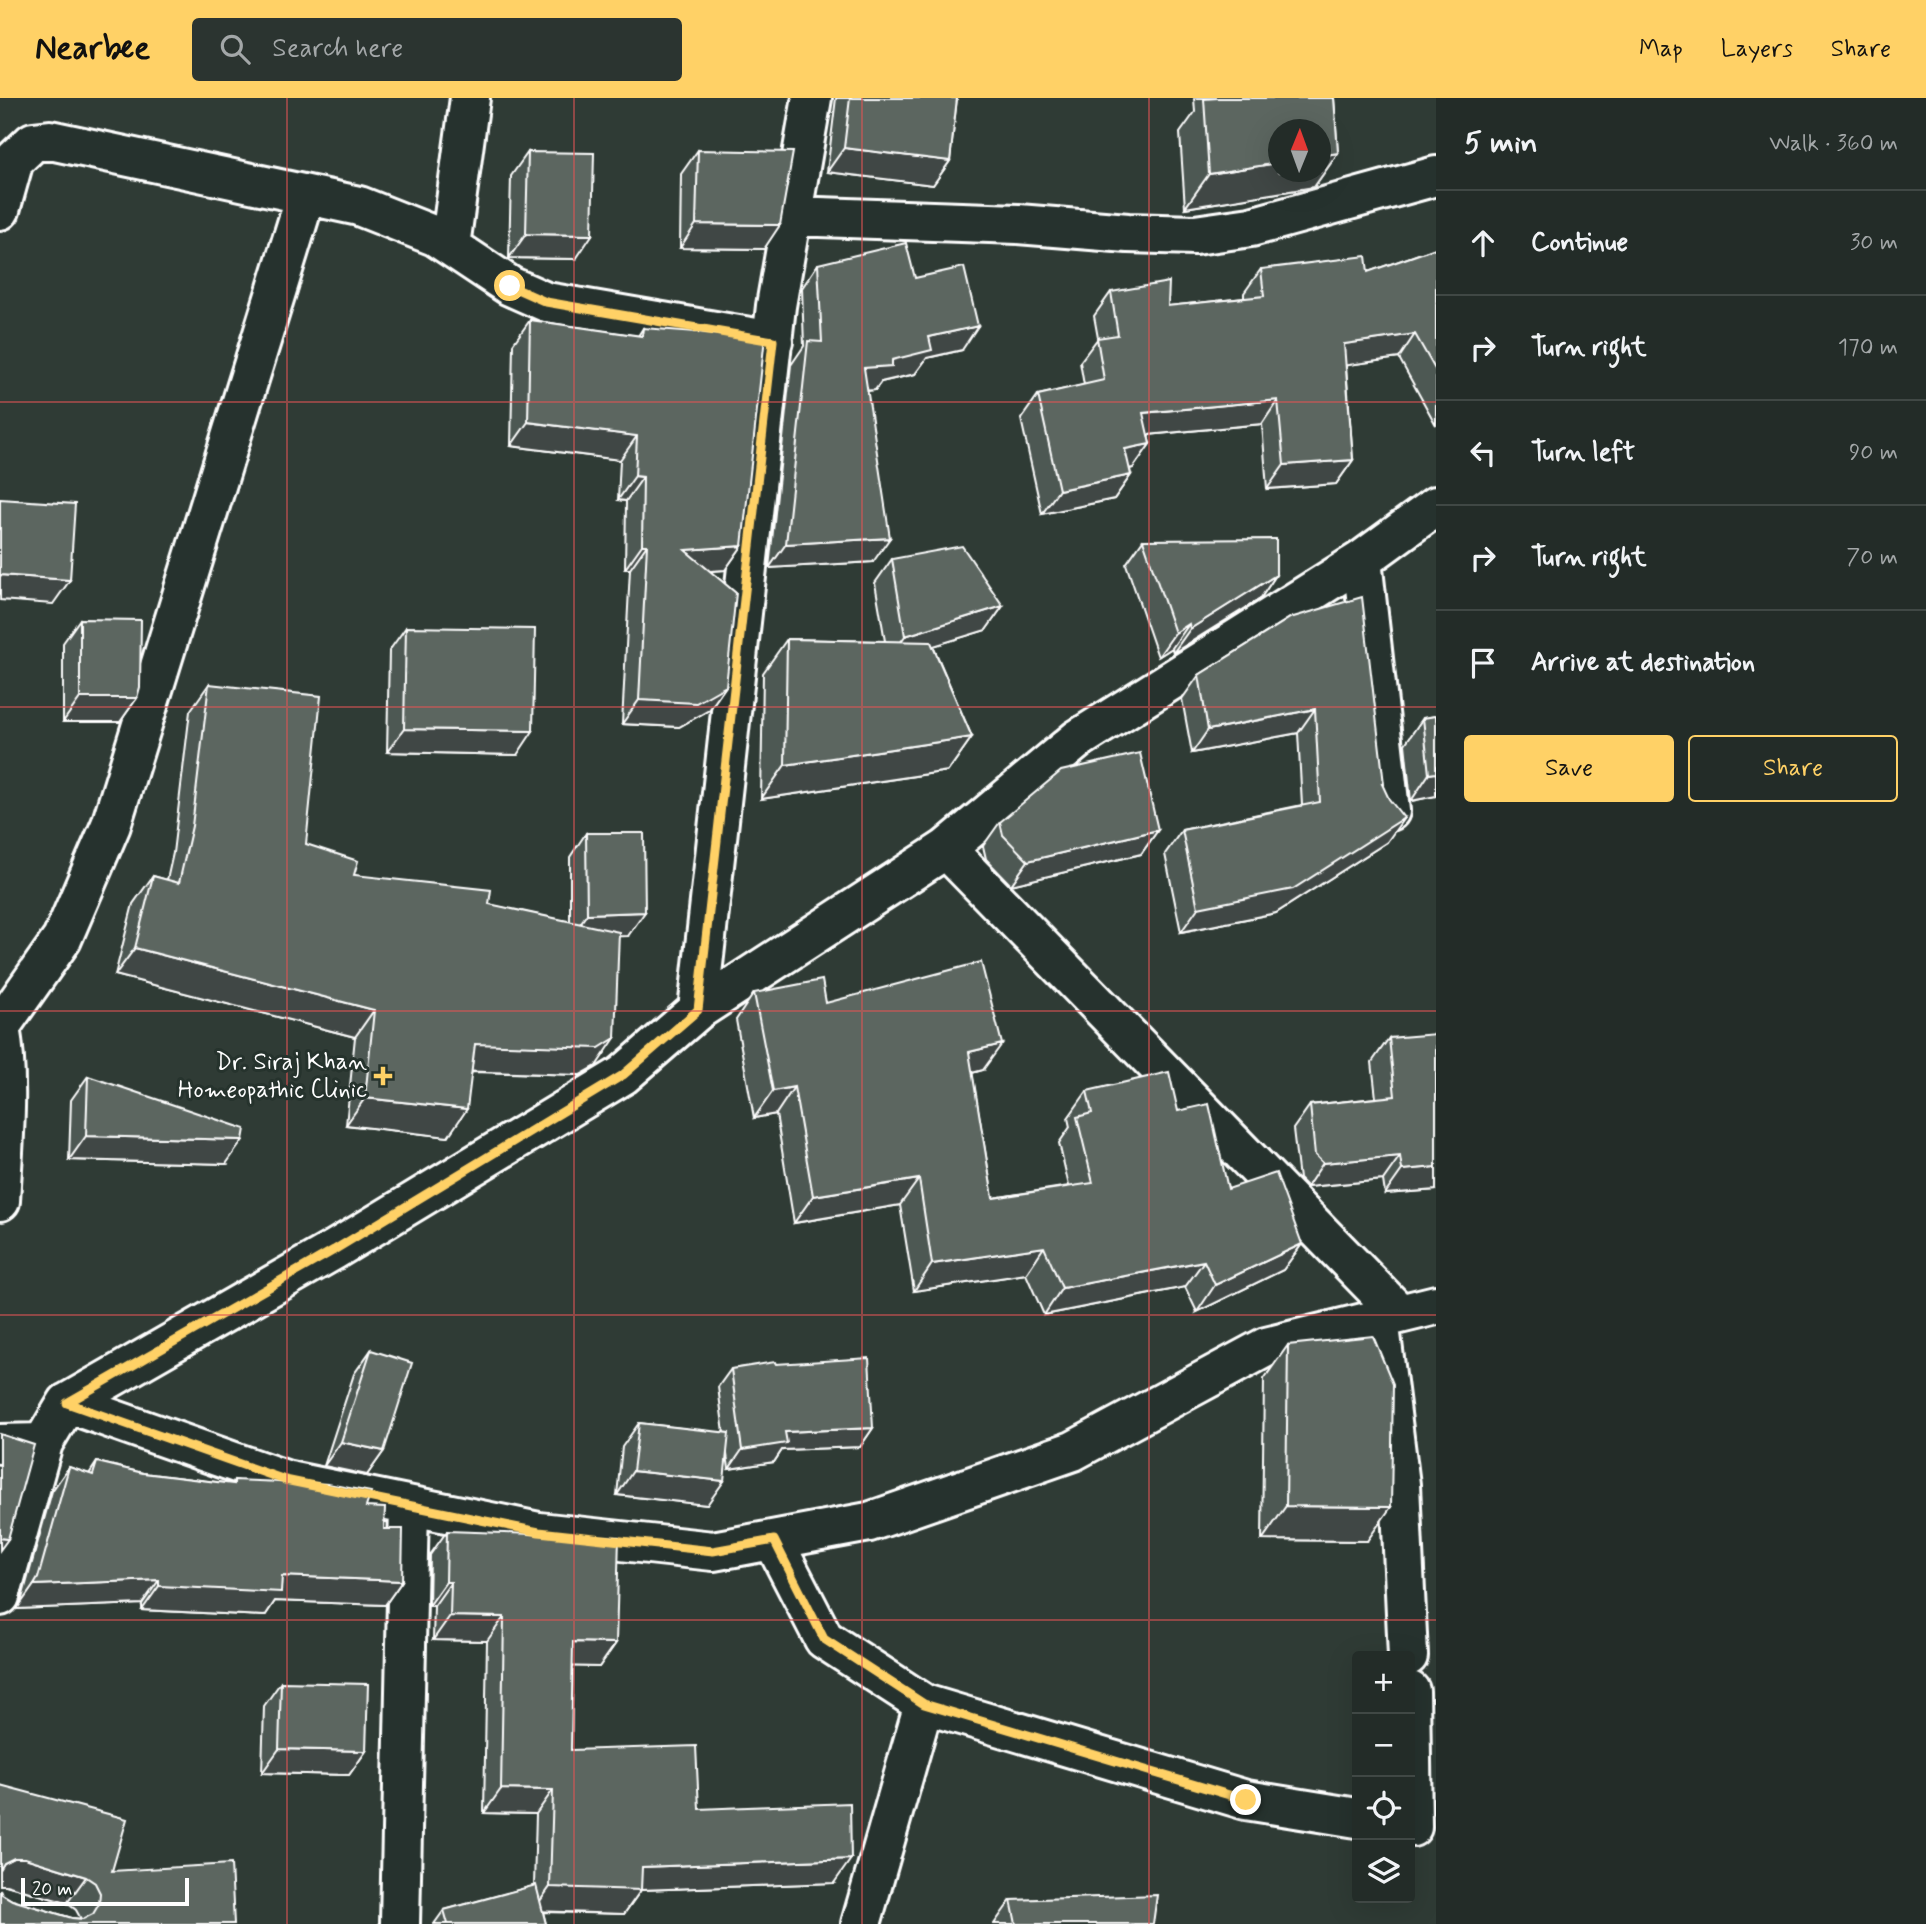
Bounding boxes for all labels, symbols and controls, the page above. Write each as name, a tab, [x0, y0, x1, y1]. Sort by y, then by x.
search box	[192, 18, 682, 81]
text: Nearbee	[35, 27, 150, 71]
icon: search	[216, 30, 254, 68]
text: Search here	[272, 32, 403, 66]
text: Map	[1639, 34, 1683, 65]
text: Layers	[1721, 34, 1793, 65]
text: Share	[1831, 34, 1891, 65]
north arrow	[1268, 119, 1331, 182]
text: 5 min	[1464, 124, 1538, 163]
text: Walk · 360 m	[1769, 129, 1898, 159]
icon: ahead	[1464, 224, 1502, 262]
text: Continue	[1531, 226, 1628, 260]
text: 30 m	[1850, 228, 1898, 258]
route start	[494, 270, 525, 301]
icon: right	[1464, 329, 1502, 367]
text: Turn right	[1531, 331, 1647, 365]
text: 170 m	[1838, 333, 1898, 363]
icon: left	[1464, 434, 1502, 472]
text: Turn left	[1531, 436, 1635, 470]
text: 90 m	[1849, 438, 1898, 468]
icon: right	[1464, 539, 1502, 577]
text: Turn right	[1531, 541, 1647, 575]
text: 70 m	[1846, 543, 1898, 573]
icon: arrive	[1464, 644, 1502, 682]
text: Arrive at destination	[1531, 646, 1755, 680]
button: Save	[1464, 735, 1674, 802]
button: Share	[1688, 735, 1898, 802]
place label: Dr. Siraj Khan Homeopathic Clinic	[178, 1047, 367, 1106]
marker: Dr. Siraj Khan Homeopathic Clinic	[373, 1066, 393, 1086]
map controls	[1352, 1651, 1415, 1903]
button: +	[1352, 1651, 1415, 1714]
button: −	[1352, 1714, 1415, 1777]
button: locate	[1352, 1777, 1415, 1840]
route end	[1230, 1784, 1261, 1815]
button: layers	[1352, 1840, 1415, 1903]
scale bar	[21, 1875, 189, 1907]
text: 20 m	[32, 1877, 72, 1902]

